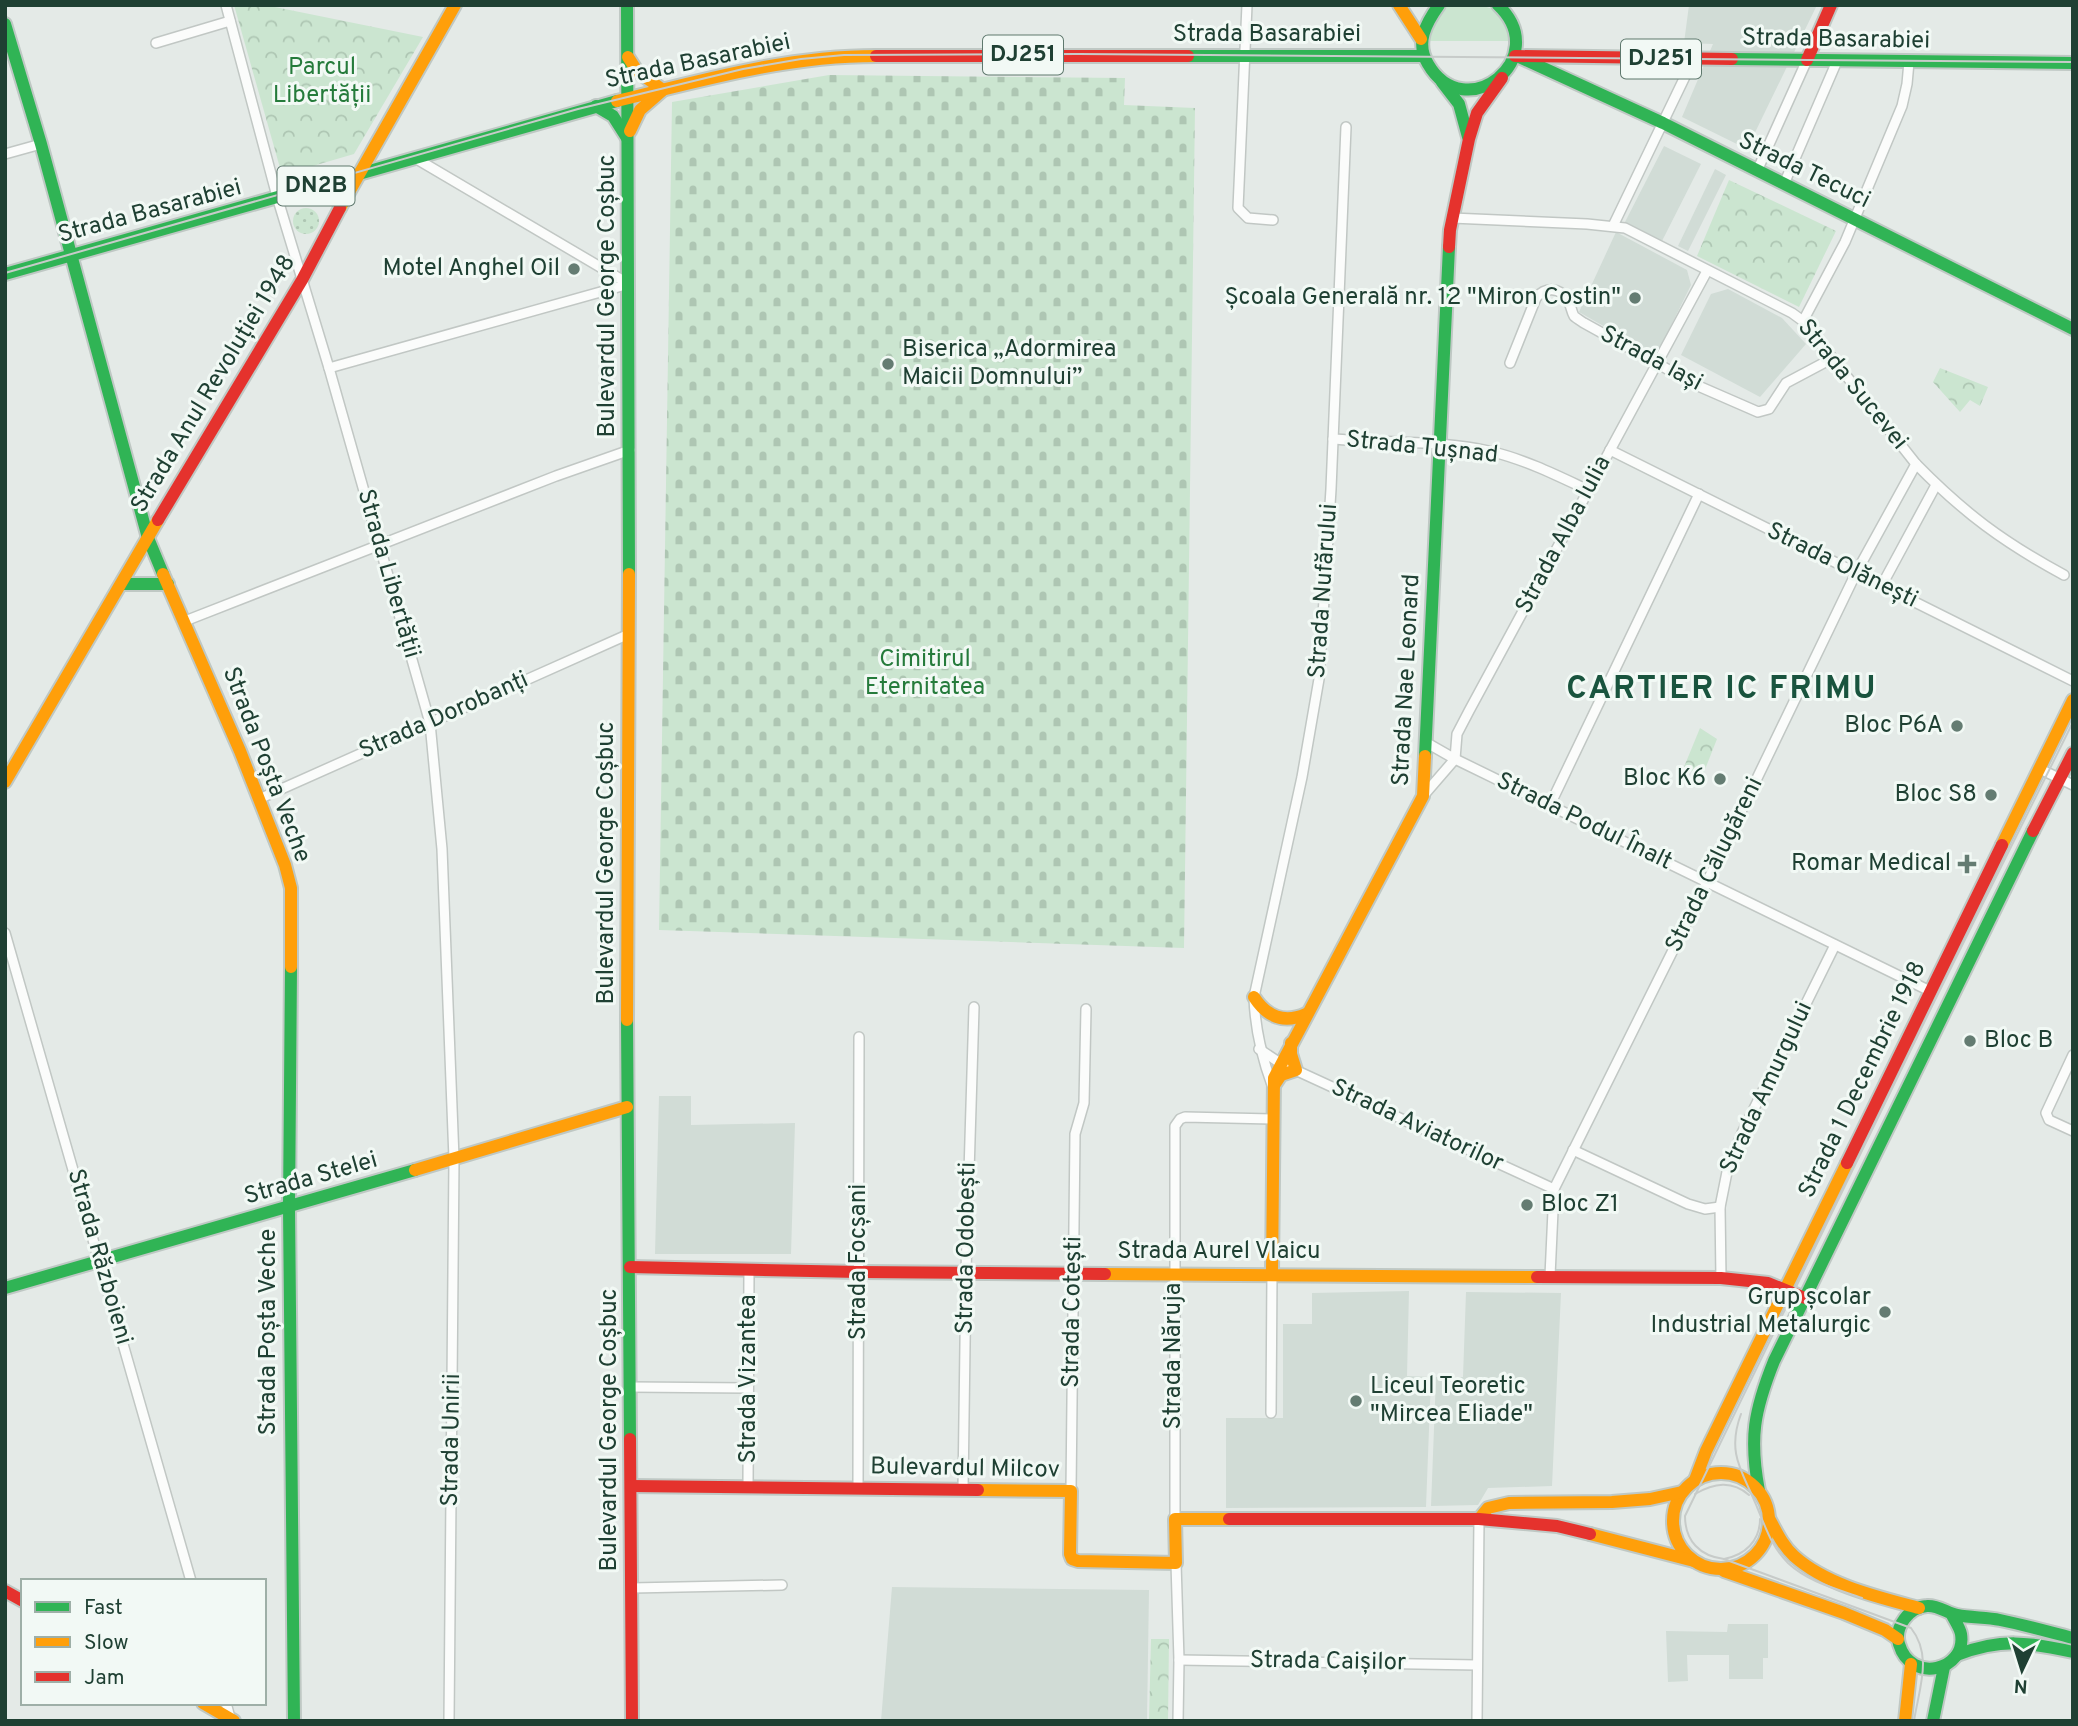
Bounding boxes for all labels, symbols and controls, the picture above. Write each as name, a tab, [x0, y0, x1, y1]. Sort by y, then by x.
street label: Strada Basarabiei	[1173, 20, 1361, 50]
street label: Strada Basarabiei	[1742, 23, 1930, 57]
street label: Strada Basarabiei	[603, 28, 793, 96]
road number: DJ251	[983, 36, 1063, 74]
road number: DJ251	[1621, 40, 1701, 78]
park label: Parcul Libertății	[273, 53, 371, 111]
street label: Strada Tecuci	[1733, 126, 1875, 216]
street label: Bulevardul George Coșbuc	[593, 154, 623, 438]
road number: DN2B	[278, 167, 354, 206]
street label: Strada Basarabiei	[55, 173, 245, 251]
street label: Strada Anul Revoluției 1948	[125, 250, 303, 518]
place label: Motel Anghel Oil	[382, 254, 560, 284]
marker: Motel Anghel Oil	[566, 261, 582, 277]
place label: Școala Generală nr. 12 "Miron Costin"	[1225, 283, 1621, 313]
marker: Școala Generală nr. 12 "Miron Costin"	[1627, 290, 1643, 306]
street label: Strada Sucevei	[1790, 314, 1914, 456]
street label: Strada Iași	[1595, 319, 1707, 399]
place label: Biserica „Adormirea Maicii Domnului”	[902, 335, 1116, 393]
marker: Biserica „Adormirea Maicii Domnului”	[880, 356, 896, 372]
street label: Strada Tușnad	[1344, 425, 1500, 471]
street label: Strada Alba Iulia	[1510, 451, 1618, 619]
street label: Strada Libertății	[350, 486, 426, 662]
street label: Strada Nufărului	[1303, 502, 1345, 680]
street label: Strada Olănești	[1761, 516, 1923, 616]
street label: Strada Nae Leonard	[1386, 573, 1428, 787]
park label: Cimitirul Eternitatea	[865, 645, 985, 703]
street label: Strada Poșta Veche	[215, 663, 317, 867]
street label: Strada Dorobanți	[355, 665, 533, 767]
district label: CARTIER IC FRIMU	[1566, 670, 1878, 710]
place label: Bloc P6A	[1844, 711, 1943, 741]
marker: Bloc P6A	[1949, 718, 1965, 734]
street label: Bulevardul George Coșbuc	[592, 721, 622, 1005]
place label: Bloc K6	[1623, 764, 1706, 794]
street label: Strada Podul Înalt	[1491, 765, 1678, 878]
marker: Bloc K6	[1712, 771, 1728, 787]
street label: Strada Călugăreni	[1660, 772, 1770, 958]
place label: Bloc S8	[1895, 780, 1977, 810]
marker: Bloc S8	[1983, 787, 1999, 803]
place label: Romar Medical	[1791, 849, 1951, 879]
marker: Romar Medical	[1957, 854, 1977, 874]
street label: Strada 1 Decembrie 1918	[1793, 957, 1933, 1203]
street label: Strada Amurgului	[1714, 997, 1820, 1179]
place label: Bloc B	[1984, 1026, 2053, 1056]
marker: Bloc B	[1962, 1033, 1978, 1049]
street label: Strada Aviatorilor	[1326, 1073, 1508, 1179]
street label: Strada Stelei	[241, 1146, 381, 1212]
street label: Strada Odobești	[950, 1162, 984, 1334]
street label: Strada Războieni	[60, 1166, 138, 1348]
street label: Strada Focșani	[844, 1184, 874, 1340]
place label: Bloc Z1	[1541, 1190, 1619, 1220]
marker: Bloc Z1	[1519, 1197, 1535, 1213]
street label: Strada Poșta Veche	[254, 1229, 284, 1435]
street label: Strada Cotești	[1057, 1236, 1089, 1388]
street label: Strada Aurel Vlaicu	[1117, 1237, 1321, 1267]
street label: Strada Năruja	[1159, 1283, 1189, 1429]
place label: Grup școlar Industrial Metalurgic	[1651, 1283, 1871, 1341]
street label: Bulevardul George Coșbuc	[595, 1288, 625, 1572]
street label: Strada Vizantea	[734, 1294, 764, 1464]
marker: Grup școlar Industrial Metalurgic	[1877, 1304, 1893, 1320]
place label: Liceul Teoretic "Mircea Eliade"	[1370, 1372, 1533, 1430]
street label: Strada Unirii	[436, 1373, 468, 1507]
marker: Liceul Teoretic "Mircea Eliade"	[1348, 1393, 1364, 1409]
street label: Bulevardul Milcov	[870, 1452, 1060, 1486]
legend	[21, 1579, 266, 1705]
text: Fast	[84, 1595, 123, 1622]
text: Slow	[84, 1630, 129, 1657]
north arrow	[1987, 1635, 2057, 1705]
street label: Strada Caișilor	[1250, 1646, 1406, 1678]
text: Jam	[84, 1665, 125, 1692]
text: N	[2013, 1673, 2029, 1697]

